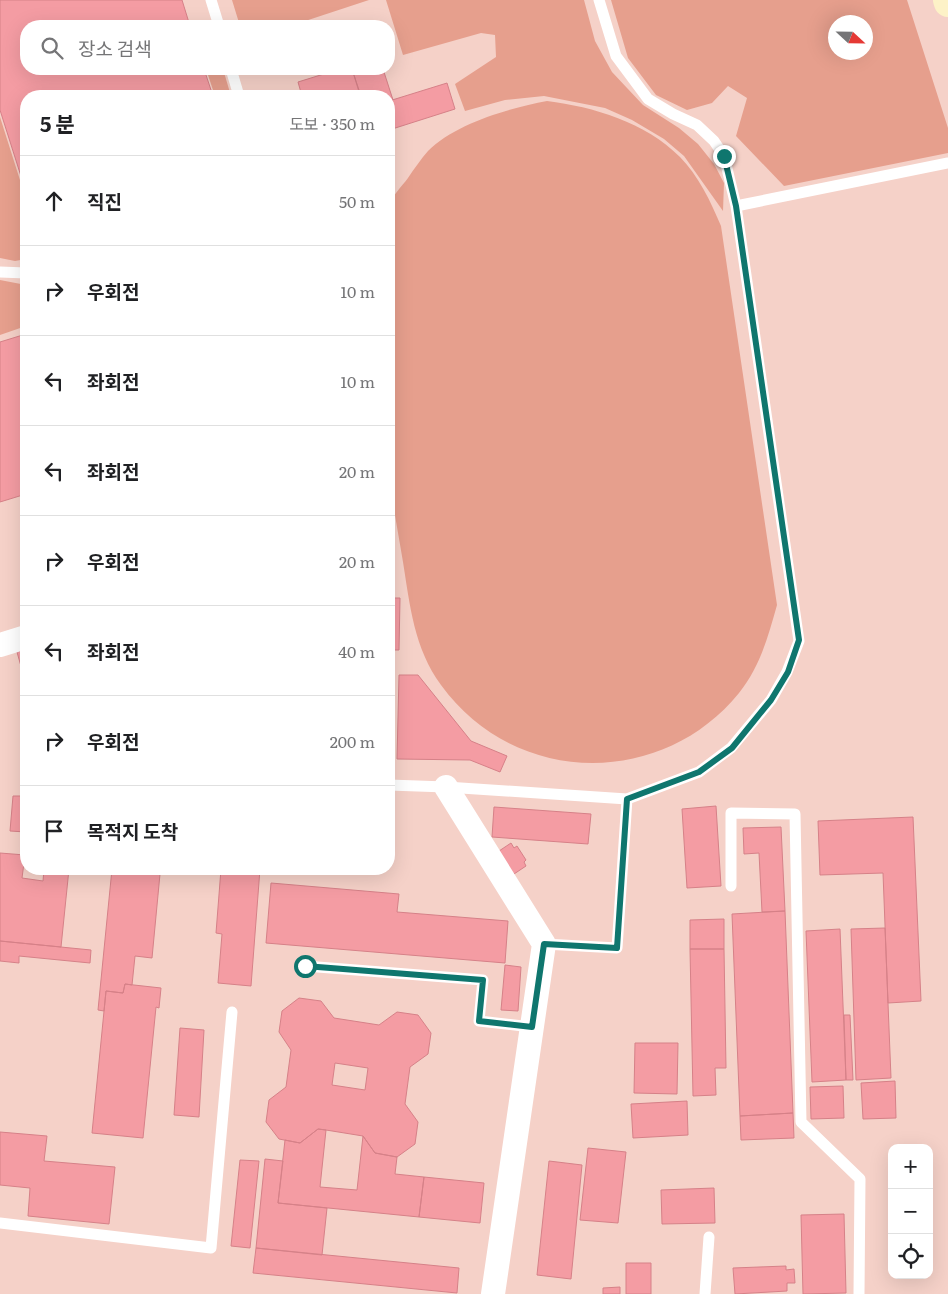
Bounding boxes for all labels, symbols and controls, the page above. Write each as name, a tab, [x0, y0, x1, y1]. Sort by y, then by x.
north arrow	[828, 15, 873, 60]
search box	[20, 20, 395, 75]
icon: search	[38, 34, 66, 62]
text: 장소 검색	[78, 34, 152, 62]
text: 5 분	[40, 107, 75, 138]
text: 도보 · 350 m	[289, 111, 375, 135]
route end	[713, 145, 736, 168]
icon: ahead	[40, 187, 68, 215]
text: 직진	[87, 187, 122, 215]
text: 50 m	[339, 189, 375, 213]
icon: right	[40, 277, 68, 305]
text: 우회전	[87, 277, 139, 305]
text: 10 m	[341, 279, 375, 303]
icon: left	[40, 367, 68, 395]
text: 좌회전	[87, 367, 139, 395]
text: 10 m	[341, 369, 375, 393]
icon: left	[40, 457, 68, 485]
text: 좌회전	[87, 457, 139, 485]
text: 20 m	[339, 459, 375, 483]
icon: right	[40, 547, 68, 575]
text: 우회전	[87, 547, 139, 575]
text: 20 m	[339, 549, 375, 573]
icon: left	[40, 637, 68, 665]
text: 좌회전	[87, 637, 139, 665]
text: 40 m	[338, 639, 375, 663]
icon: right	[40, 727, 68, 755]
text: 우회전	[87, 727, 139, 755]
text: 200 m	[330, 729, 375, 753]
icon: arrive	[40, 817, 68, 845]
text: 목적지 도착	[87, 817, 178, 845]
route start	[294, 955, 317, 978]
map controls	[888, 1144, 933, 1279]
button: +	[888, 1144, 933, 1189]
button: −	[888, 1189, 933, 1234]
button: locate	[888, 1234, 933, 1279]

